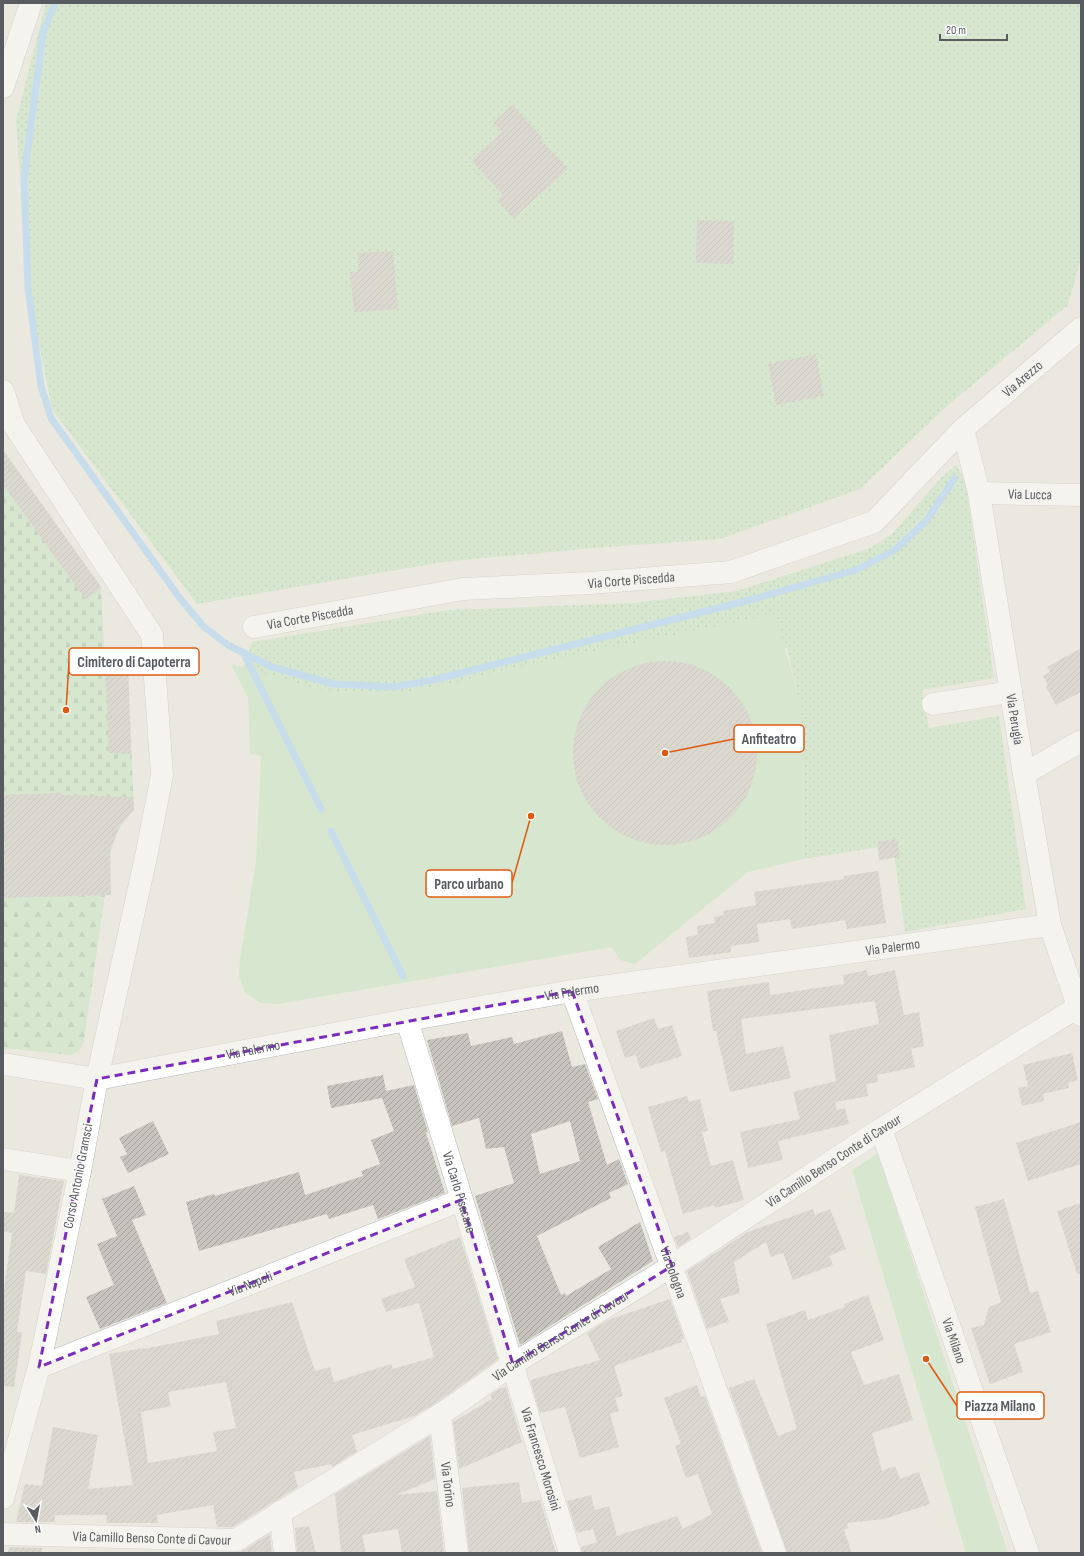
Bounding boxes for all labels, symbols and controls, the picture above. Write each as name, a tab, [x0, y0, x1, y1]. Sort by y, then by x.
scale bar	[940, 16, 1007, 42]
text: 20 m	[946, 23, 966, 38]
street label: Via Arezzo	[998, 356, 1046, 400]
street label: Via Lucca	[1008, 485, 1052, 503]
street label: Via Corte Piscedda	[587, 568, 675, 592]
street label: Via Corte Piscedda	[266, 601, 354, 633]
callout: Cimitero di Capoterra	[69, 648, 199, 675]
text: Cimitero di Capoterra	[77, 653, 191, 672]
street label: Via Perugia	[1003, 692, 1028, 746]
callout: Anfiteatro	[734, 725, 804, 752]
text: Anfiteatro	[741, 730, 796, 749]
callout: Parco urbano	[426, 870, 512, 897]
text: Parco urbano	[434, 875, 504, 894]
street label: Via Palermo	[864, 935, 921, 959]
street label: Via Palermo	[543, 979, 600, 1004]
street label: Via Palermo	[225, 1036, 282, 1063]
street label: Via Camillo Benso Conte di Cavour	[762, 1110, 904, 1211]
street label: Corso Antonio Gramsci	[59, 1122, 97, 1230]
street label: Via Carlo Pisacane	[439, 1149, 480, 1235]
street label: Via Bologna	[656, 1244, 691, 1300]
street label: Via Napoli	[225, 1267, 275, 1300]
street label: Via Camillo Benso Conte di Cavour	[489, 1286, 632, 1385]
street label: Via Milano	[939, 1316, 970, 1366]
callout: Piazza Milano	[957, 1392, 1044, 1419]
text: Piazza Milano	[965, 1397, 1035, 1416]
street label: Via Francesco Morosini	[517, 1405, 565, 1513]
street label: Via Torino	[437, 1461, 460, 1508]
north arrow	[16, 1500, 56, 1540]
text: N	[34, 1522, 42, 1536]
street label: Via Camillo Benso Conte di Cavour	[73, 1527, 231, 1548]

